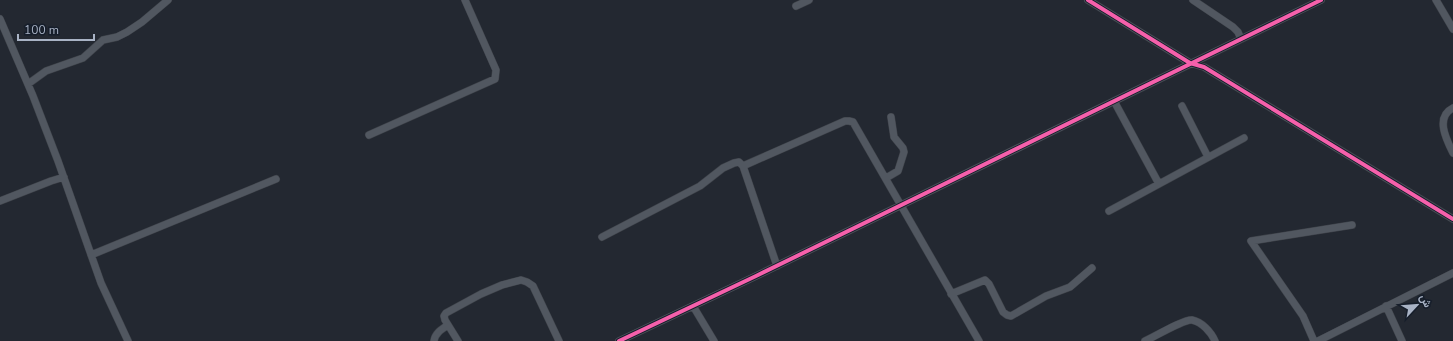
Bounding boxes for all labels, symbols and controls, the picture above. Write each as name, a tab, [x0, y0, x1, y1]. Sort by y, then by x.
scale bar	[18, 16, 94, 42]
text: 100 m	[24, 22, 59, 38]
north arrow	[1397, 285, 1437, 325]
text: ش	[1416, 292, 1435, 310]

